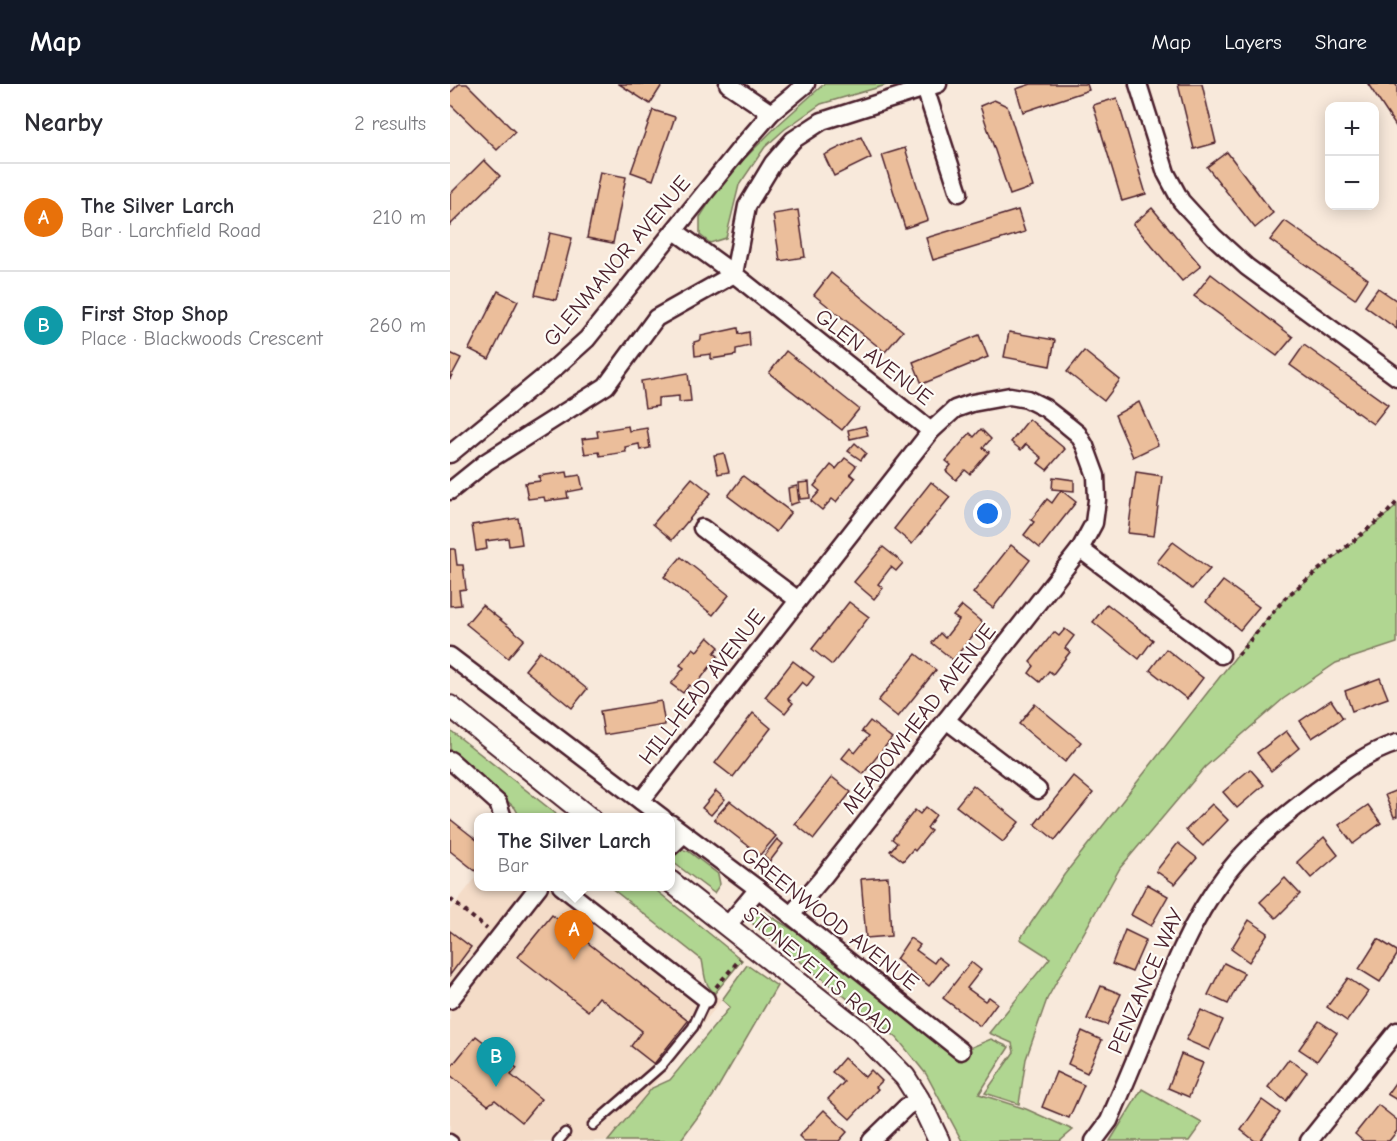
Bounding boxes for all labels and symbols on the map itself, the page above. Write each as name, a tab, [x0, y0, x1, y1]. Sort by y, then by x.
street label: GLENMANOR AVENUE	[538, 170, 696, 352]
street label: GLEN AVENUE	[810, 303, 938, 411]
your location	[973, 499, 1002, 528]
street label: HILLHEAD AVENUE	[633, 604, 771, 770]
street label: MEADOWHEAD AVENUE	[837, 619, 1001, 819]
street label: GREENWOOD AVENUE	[736, 842, 924, 996]
street label: STONEYETTS ROAD	[738, 901, 898, 1041]
street label: PENZANCE WAY	[1102, 904, 1190, 1058]
pin: A	[554, 910, 594, 960]
pin: B	[476, 1038, 516, 1087]

